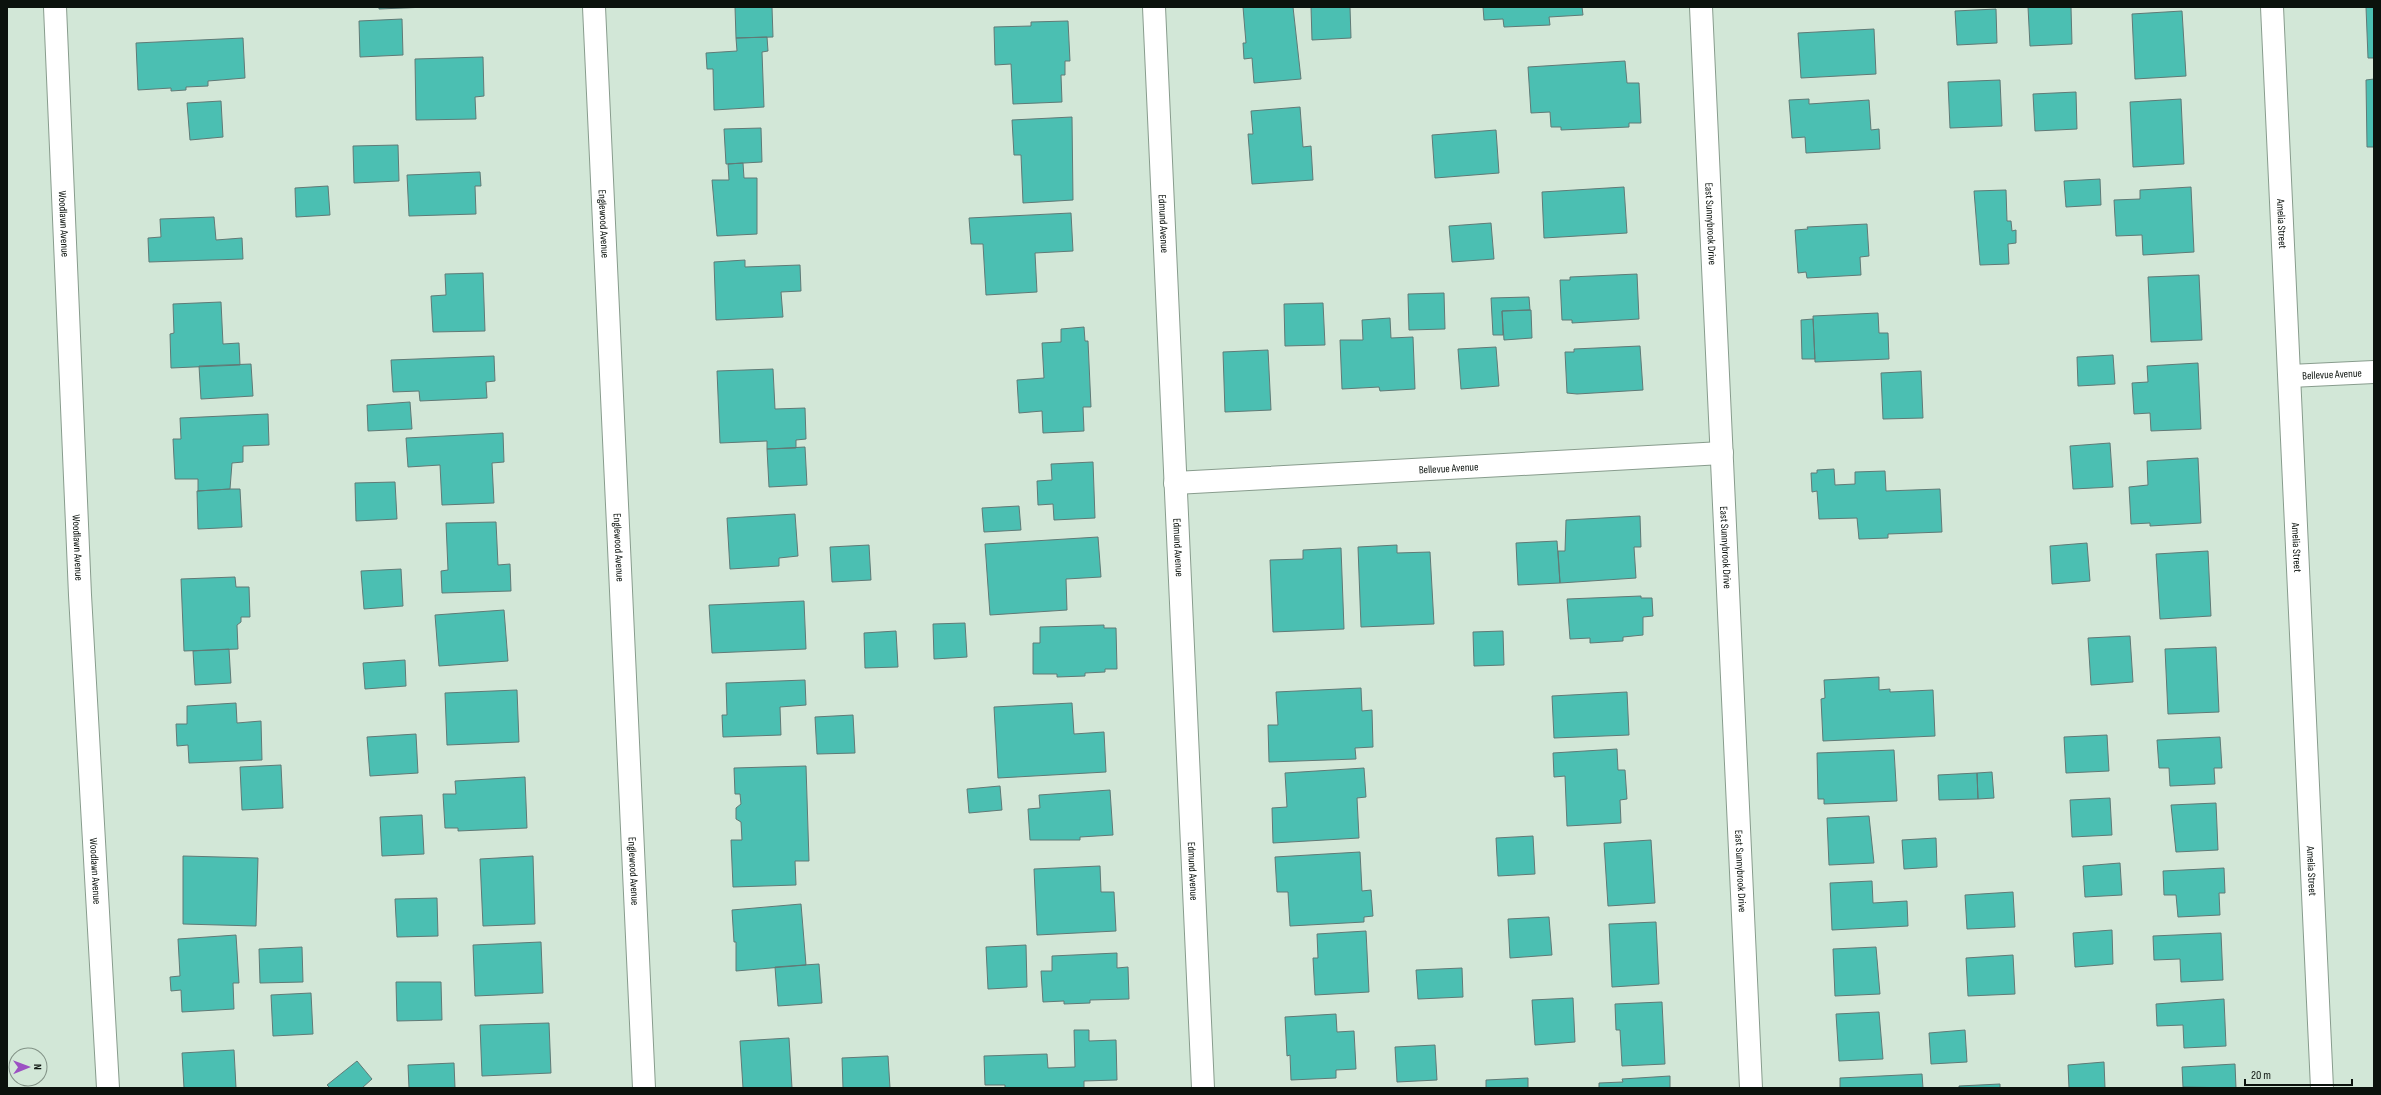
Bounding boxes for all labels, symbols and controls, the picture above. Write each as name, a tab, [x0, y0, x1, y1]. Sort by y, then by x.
street label: East Sunnybrook Drive	[1703, 182, 1719, 265]
street label: Englewood Avenue	[596, 189, 612, 258]
street label: Woodlawn Avenue	[56, 190, 72, 257]
street label: Edmund Avenue	[1156, 194, 1172, 253]
street label: Amelia Street	[2274, 197, 2290, 250]
street label: Bellevue Avenue	[2302, 366, 2362, 382]
street label: Bellevue Avenue	[1418, 460, 1479, 476]
street label: East Sunnybrook Drive	[1718, 506, 1734, 589]
street label: Englewood Avenue	[611, 513, 627, 582]
street label: Woodlawn Avenue	[70, 514, 86, 581]
street label: Edmund Avenue	[1171, 518, 1186, 577]
street label: Amelia Street	[2289, 521, 2305, 573]
street label: East Sunnybrook Drive	[1733, 830, 1749, 913]
street label: Englewood Avenue	[626, 836, 642, 906]
street label: Woodlawn Avenue	[87, 837, 104, 905]
street label: Edmund Avenue	[1185, 841, 1201, 901]
street label: Amelia Street	[2304, 845, 2320, 897]
north arrow	[8, 1047, 48, 1087]
scale bar	[2245, 1061, 2352, 1087]
text: N	[31, 1064, 44, 1070]
text: 20 m	[2251, 1068, 2271, 1083]

